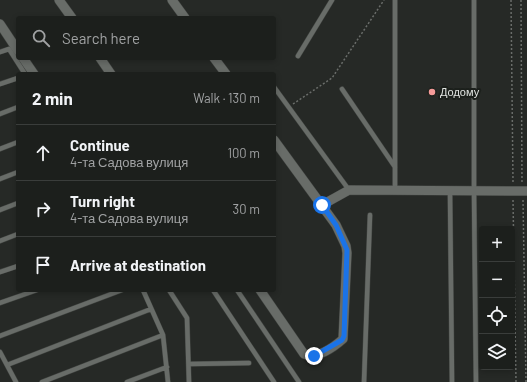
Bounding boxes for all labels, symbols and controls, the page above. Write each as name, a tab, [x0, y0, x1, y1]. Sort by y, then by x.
search box	[16, 16, 276, 60]
icon: search	[30, 27, 52, 49]
text: Search here	[62, 29, 140, 47]
place label: Додому	[440, 85, 480, 98]
marker: Додому	[427, 87, 437, 97]
text: 2 min	[32, 88, 73, 108]
text: Walk · 130 m	[193, 90, 260, 106]
text: Continue	[70, 136, 130, 154]
icon: ahead	[32, 142, 54, 164]
text: 100 m	[227, 145, 260, 161]
text: 4-та Садова вулиця	[70, 154, 188, 170]
text: Turn right	[70, 192, 135, 210]
route start	[313, 196, 331, 214]
icon: right	[32, 198, 54, 220]
text: 30 m	[233, 201, 260, 217]
text: 4-та Садова вулиця	[70, 210, 188, 226]
map controls	[479, 226, 515, 370]
button: +	[479, 226, 515, 262]
icon: arrive	[32, 254, 54, 276]
text: Arrive at destination	[70, 256, 206, 274]
button: −	[479, 262, 515, 298]
button: locate	[479, 298, 515, 334]
button: layers	[479, 334, 515, 370]
route end	[305, 347, 323, 365]

